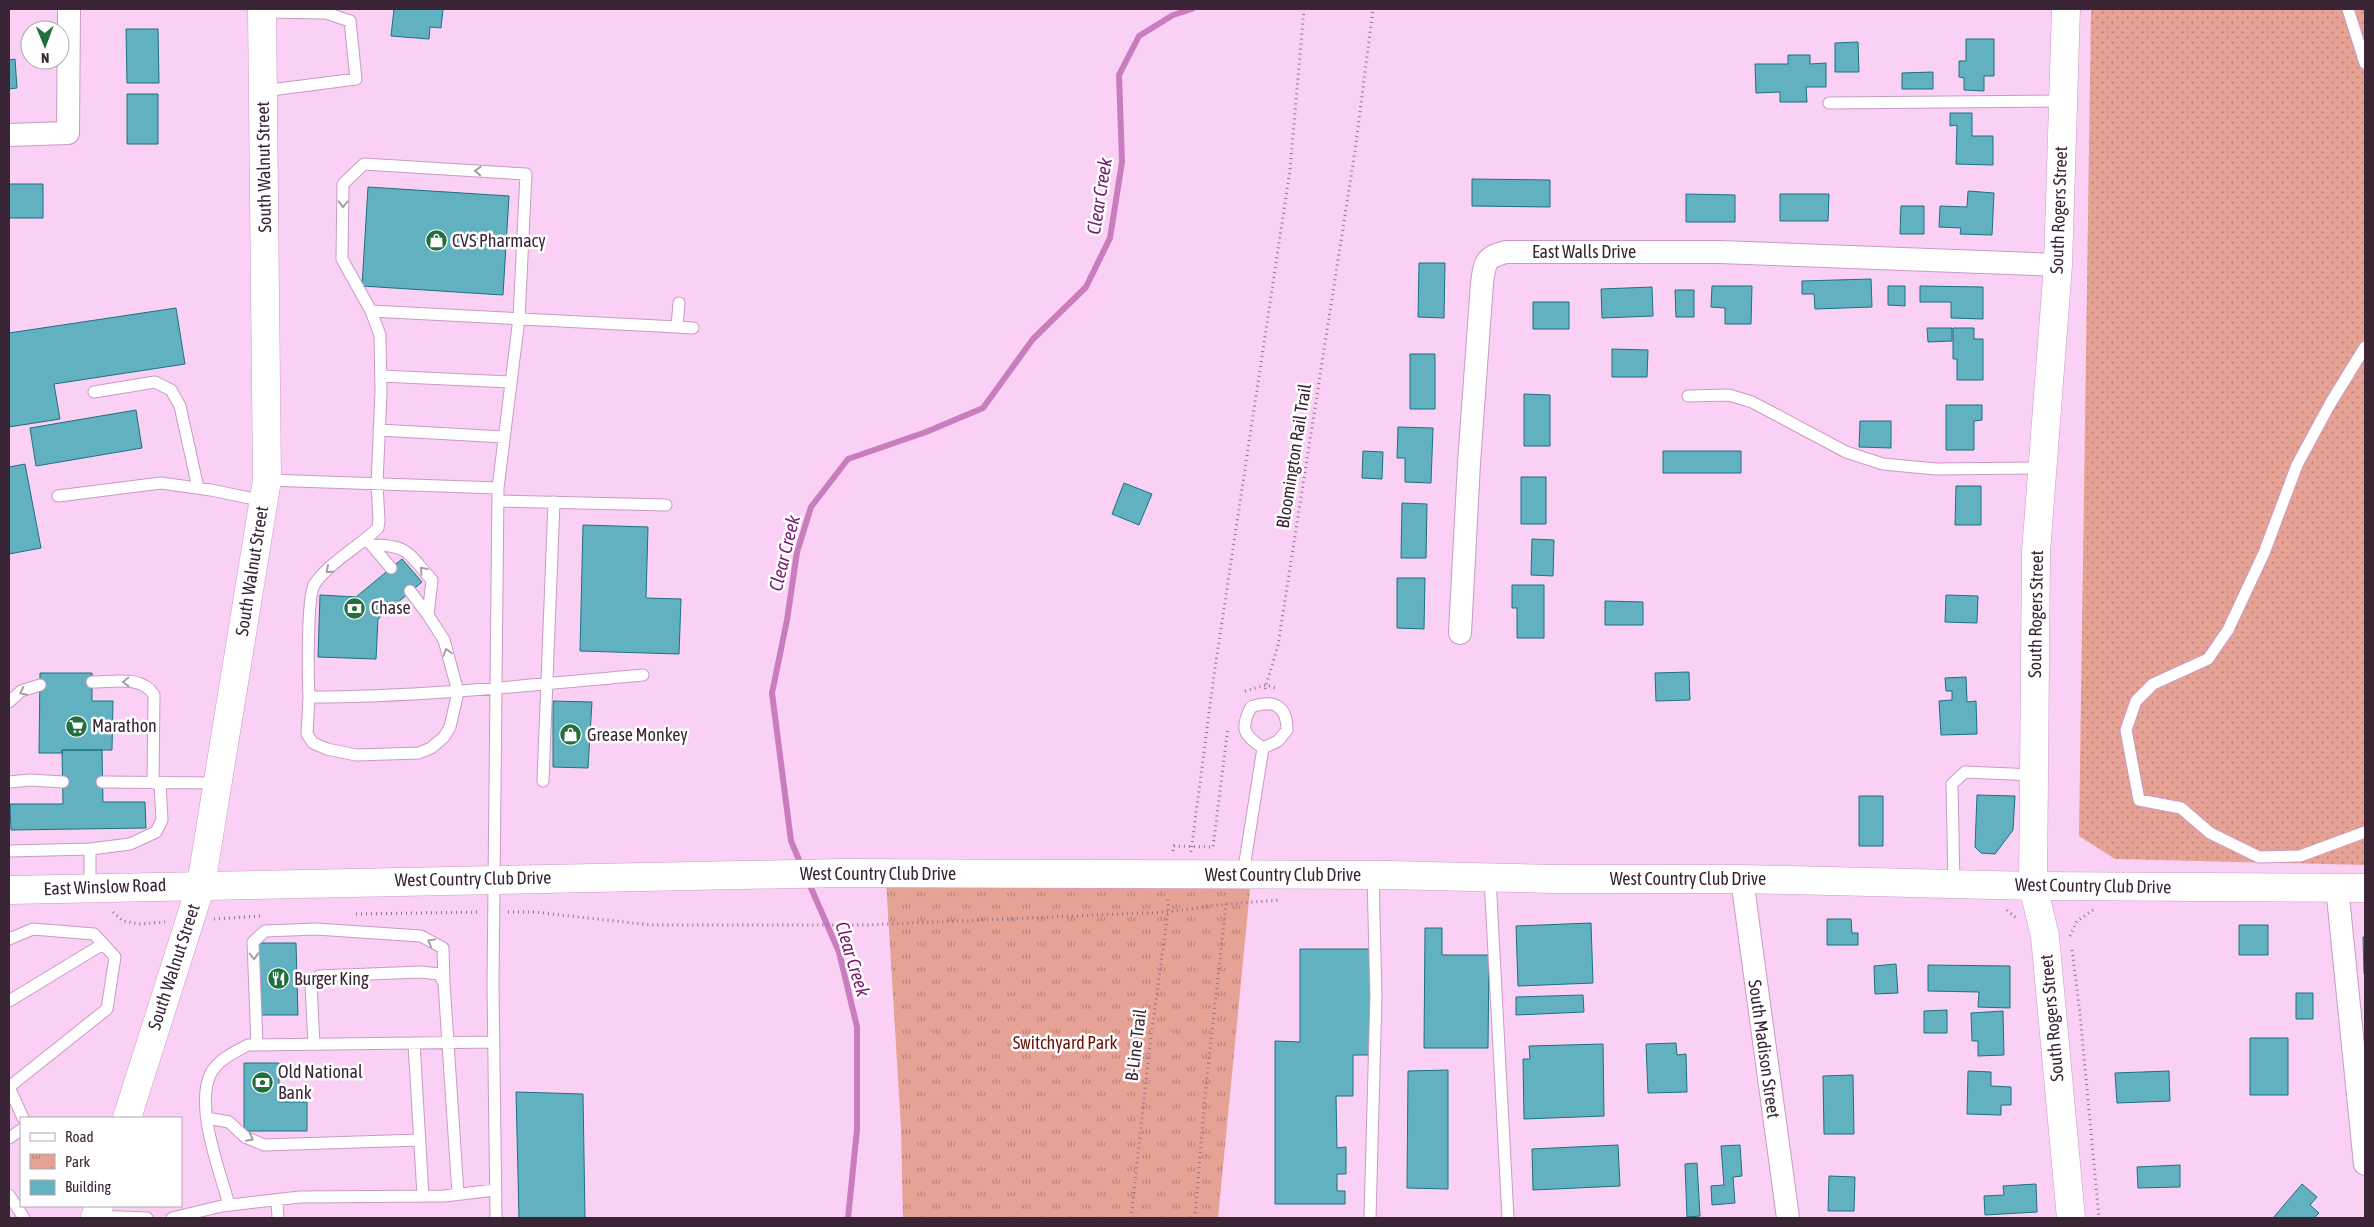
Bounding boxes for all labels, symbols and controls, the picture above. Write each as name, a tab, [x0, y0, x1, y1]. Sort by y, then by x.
north arrow	[20, 20, 70, 70]
text: N	[41, 50, 49, 66]
street label: South Walnut Street	[252, 101, 275, 233]
street label: South Rogers Street	[2046, 146, 2071, 274]
water label: Clear Creek	[1082, 155, 1116, 236]
one-way arrow	[473, 165, 481, 176]
one-way arrow	[337, 200, 348, 208]
shop icon: CVS Pharmacy	[424, 229, 448, 253]
place label: CVS Pharmacy	[452, 230, 546, 251]
street label: East Walls Drive	[1532, 241, 1636, 262]
street label: Bloomington Rail Trail	[1272, 382, 1315, 530]
street label: South Walnut Street	[231, 504, 272, 637]
water label: Clear Creek	[764, 512, 804, 593]
street label: South Rogers Street	[2024, 550, 2047, 678]
one-way arrow	[326, 564, 335, 572]
one-way arrow	[420, 566, 429, 575]
bank icon: Chase	[343, 596, 367, 620]
place label: Chase	[371, 597, 411, 618]
one-way arrow	[442, 648, 452, 656]
one-way arrow	[122, 677, 130, 687]
one-way arrow	[20, 686, 29, 696]
supermarket icon: Marathon	[64, 714, 88, 738]
place label: Marathon	[92, 715, 157, 736]
shop icon: Grease Monkey	[559, 723, 583, 747]
place label: Grease Monkey	[587, 724, 688, 745]
street label: West Country Club Drive	[800, 863, 956, 884]
street label: West Country Club Drive	[1205, 864, 1361, 885]
street label: West Country Club Drive	[395, 867, 551, 890]
street label: West Country Club Drive	[1610, 868, 1766, 889]
street label: East Winslow Road	[43, 874, 167, 899]
street label: West Country Club Drive	[2015, 874, 2171, 897]
street label: South Walnut Street	[143, 901, 204, 1033]
water label: Clear Creek	[831, 919, 875, 1000]
one-way arrow	[427, 938, 436, 948]
one-way arrow	[248, 952, 259, 960]
street label: South Rogers Street	[2035, 954, 2068, 1083]
restaurant icon: Burger King	[266, 967, 290, 991]
place label: Burger King	[294, 968, 369, 989]
street label: South Madison Street	[1744, 978, 1785, 1120]
street label: B-Line Trail	[1121, 1007, 1150, 1082]
park label: Switchyard Park	[1013, 1032, 1117, 1053]
place label: Old National Bank	[278, 1061, 363, 1103]
bank icon: Old National Bank	[250, 1070, 274, 1094]
legend	[20, 1117, 182, 1207]
text: Road	[65, 1128, 94, 1145]
one-way arrow	[244, 1132, 253, 1142]
text: Park	[65, 1153, 90, 1170]
text: Building	[65, 1178, 111, 1195]

